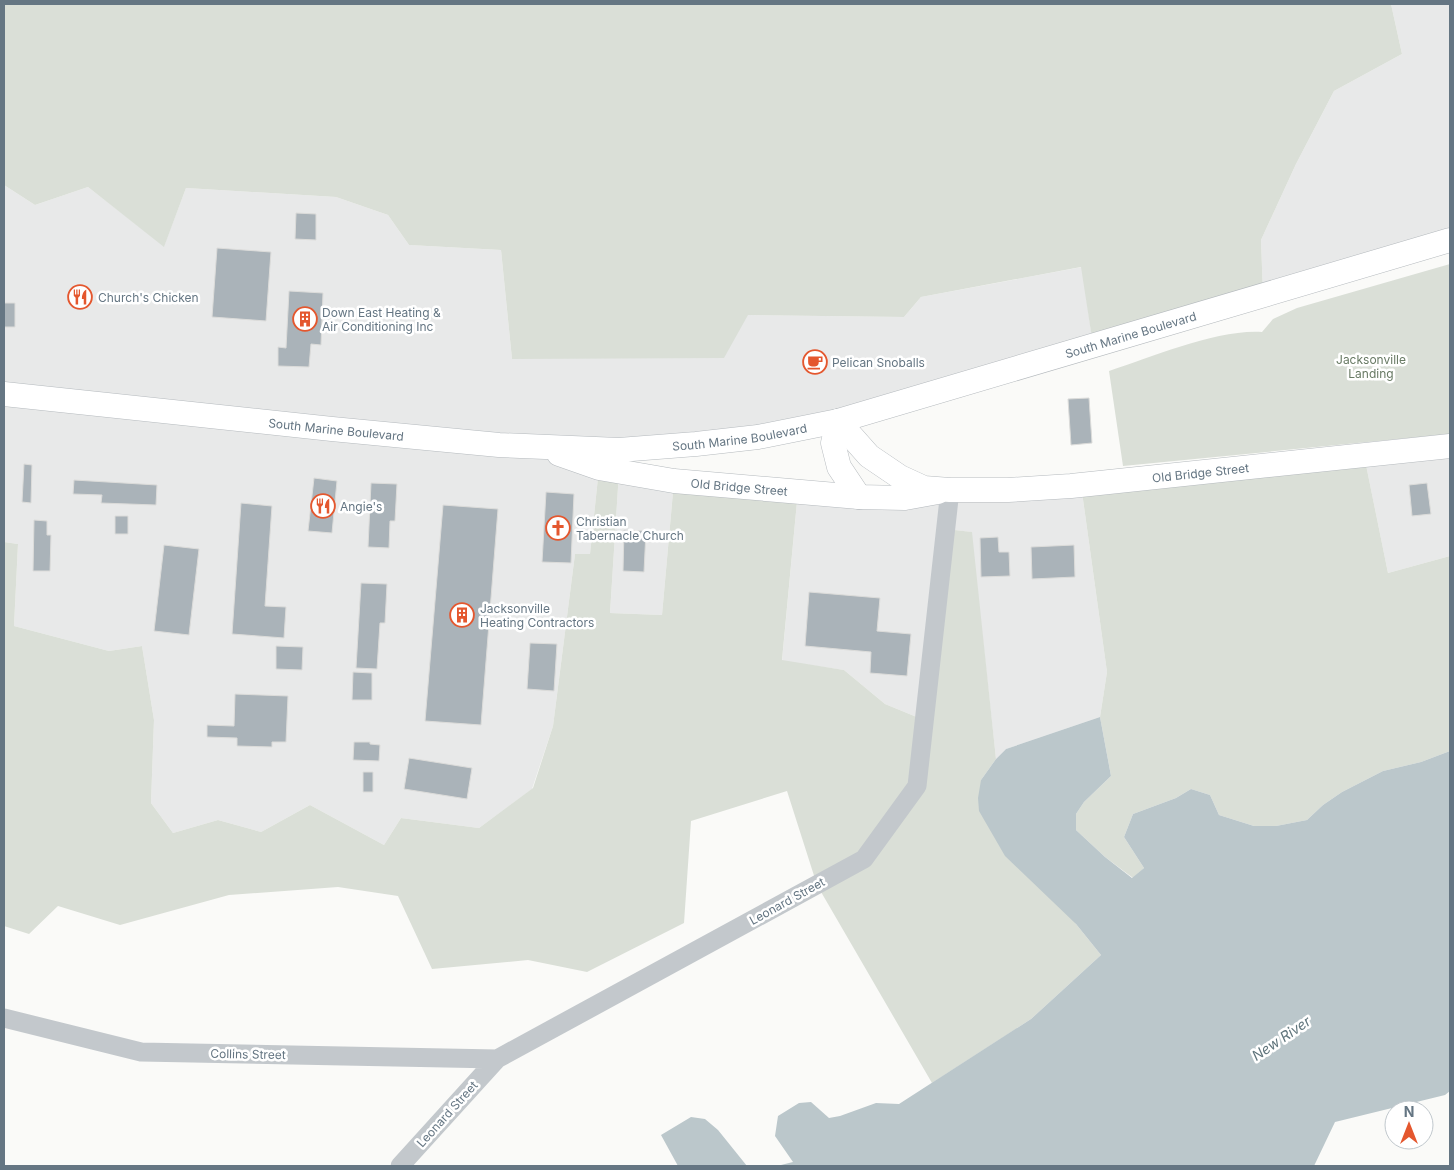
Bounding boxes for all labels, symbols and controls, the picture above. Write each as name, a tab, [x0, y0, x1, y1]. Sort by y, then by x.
restaurant icon: Church's Chicken	[67, 284, 93, 310]
place label: Church's Chicken	[98, 290, 199, 305]
place label: Down East Heating & Air Conditioning Inc	[322, 305, 441, 334]
building icon: Down East Heating & Air Conditioning Inc	[292, 306, 318, 332]
street label: South Marine Boulevard	[1063, 308, 1198, 361]
cafe icon: Pelican Snoballs	[802, 349, 828, 375]
park label: Jacksonville Landing	[1336, 352, 1406, 381]
place label: Pelican Snoballs	[832, 355, 925, 370]
street label: South Marine Boulevard	[268, 415, 405, 443]
street label: South Marine Boulevard	[671, 420, 808, 453]
street label: Old Bridge Street	[1151, 460, 1250, 485]
street label: Old Bridge Street	[690, 475, 788, 498]
restaurant icon: Angie's	[310, 493, 336, 519]
place label: Angie's	[340, 499, 382, 514]
place label: Christian Tabernacle Church	[576, 514, 684, 543]
church icon: Christian Tabernacle Church	[545, 515, 571, 541]
place label: Jacksonville Heating Contractors	[480, 601, 594, 630]
building icon: Jacksonville Heating Contractors	[449, 602, 475, 628]
street label: Leonard Street	[747, 874, 827, 928]
water label: New River	[1248, 1012, 1314, 1064]
street label: Collins Street	[210, 1046, 286, 1062]
street label: Leonard Street	[413, 1078, 481, 1150]
north arrow	[1384, 1100, 1434, 1150]
text: N	[1404, 1103, 1414, 1120]

